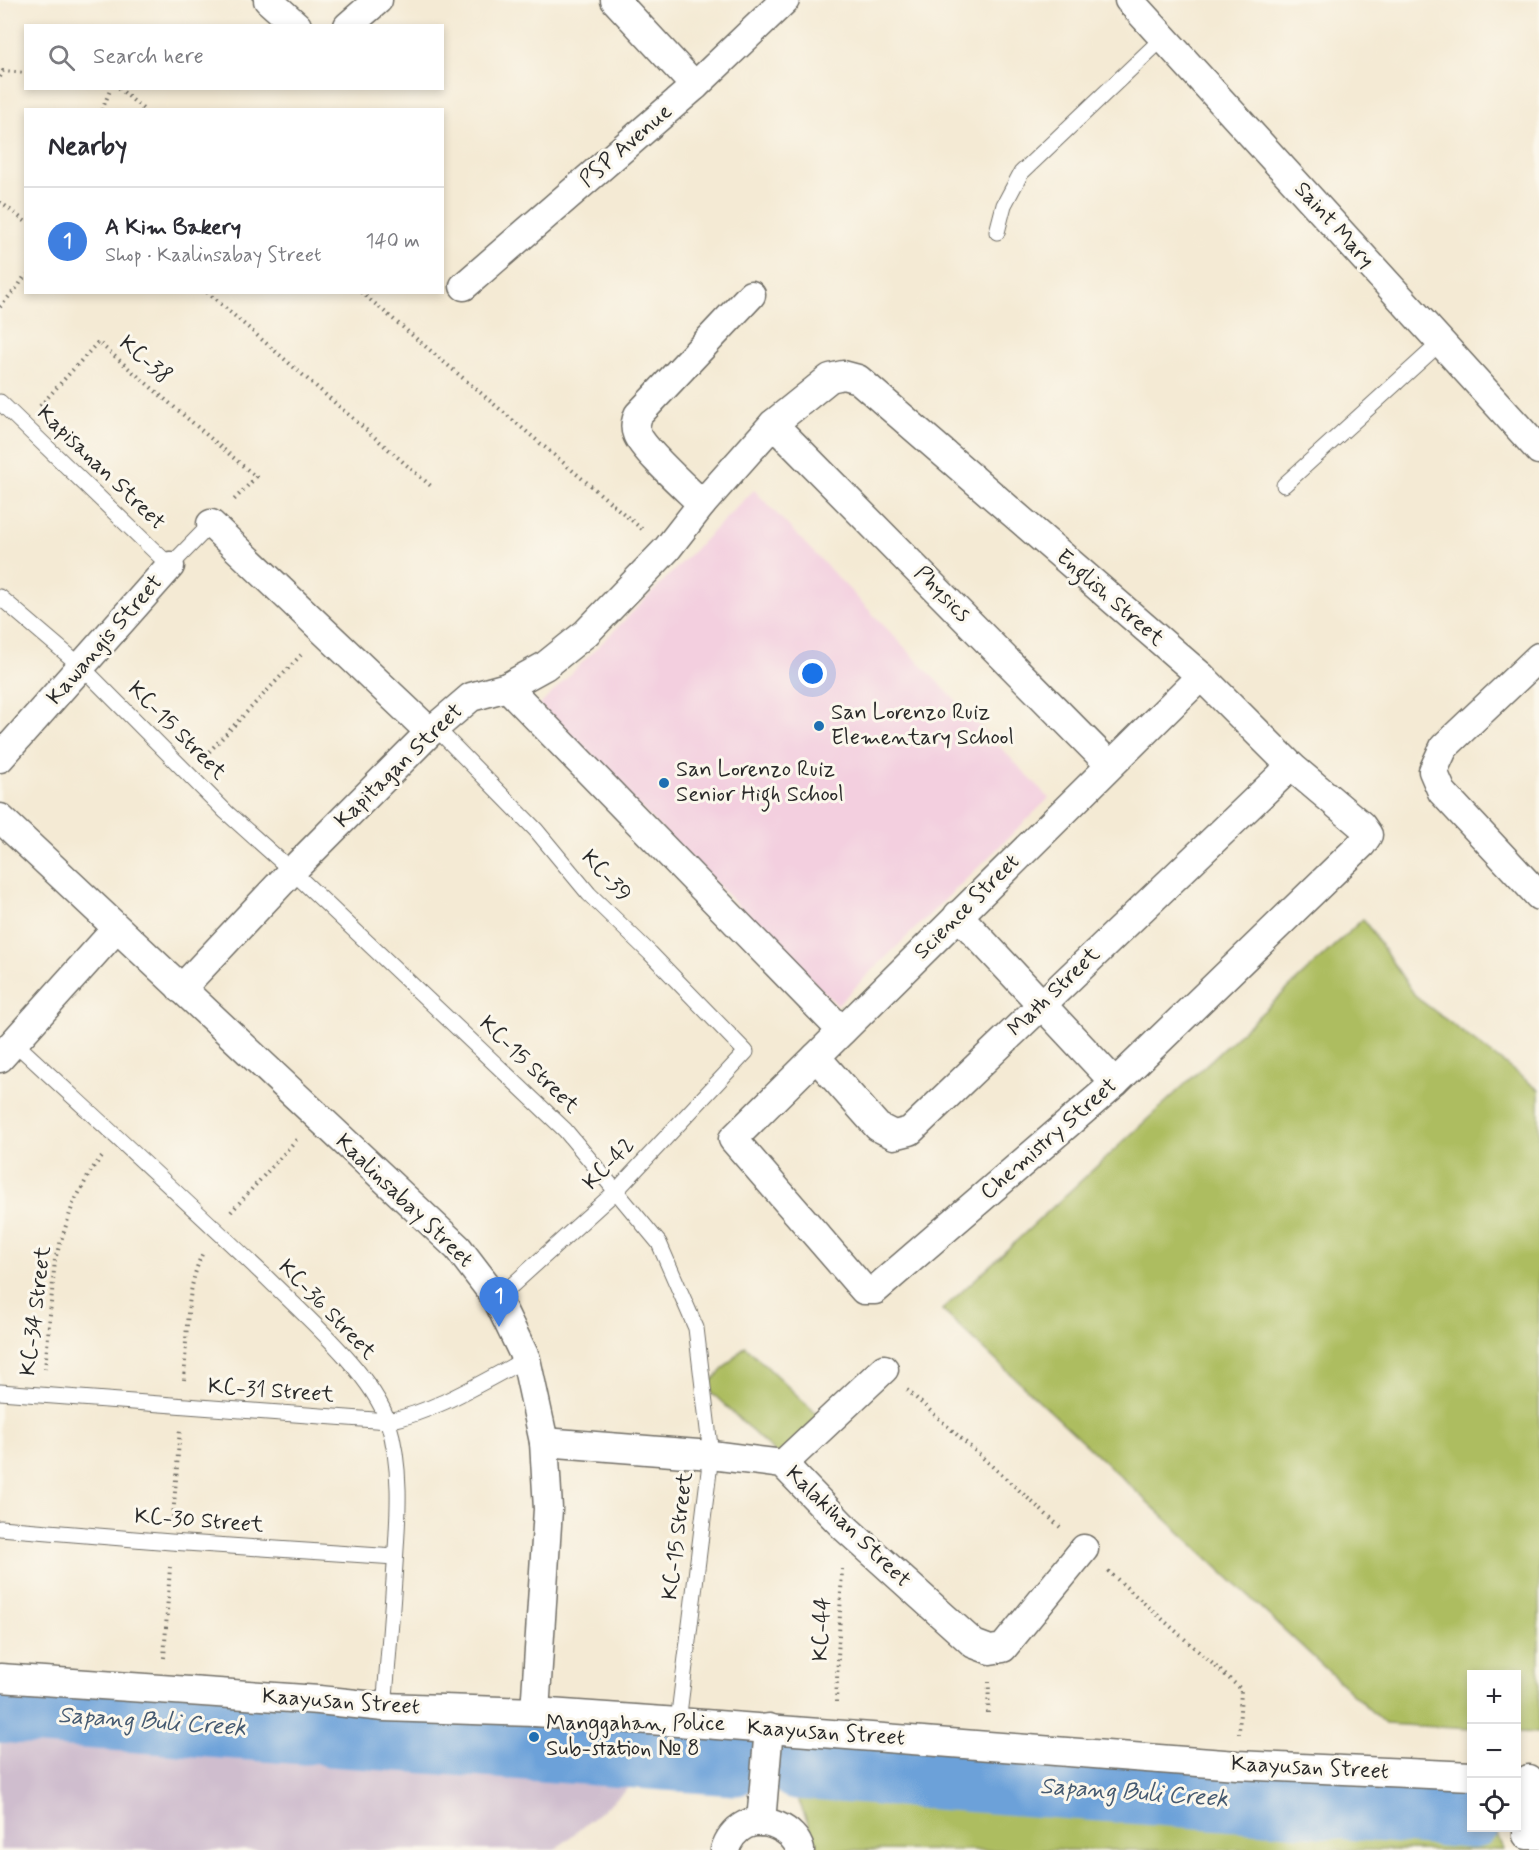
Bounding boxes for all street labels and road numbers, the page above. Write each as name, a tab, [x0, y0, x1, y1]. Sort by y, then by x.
street label: PSP Avenue	[574, 98, 678, 194]
street label: Saint Mary	[1288, 176, 1380, 274]
street label: KC-38	[113, 330, 177, 390]
street label: Kapisanan Street	[31, 400, 171, 536]
street label: English Street	[1048, 543, 1170, 655]
street label: Physics	[908, 560, 976, 628]
street label: Kawangis Street	[41, 569, 170, 712]
street label: KC-15 Street	[122, 676, 232, 786]
street label: Kapitagan Street	[329, 698, 470, 835]
street label: KC-39	[575, 844, 637, 908]
street label: Science Street	[908, 848, 1026, 966]
street label: Math Street	[1002, 941, 1106, 1043]
street label: KC-15 Street	[473, 1010, 585, 1120]
street label: Chemistry Street	[975, 1072, 1123, 1206]
street label: Kaalinsabay Street	[329, 1128, 479, 1274]
street label: KC-42	[577, 1132, 641, 1196]
street label: KC-34 Street	[14, 1245, 58, 1377]
street label: KC-36 Street	[272, 1254, 382, 1366]
street label: KC-31 Street	[207, 1373, 335, 1409]
street label: Kalakihan Street	[779, 1460, 917, 1594]
street label: KC-15 Street	[656, 1470, 700, 1602]
street label: KC-30 Street	[133, 1503, 265, 1539]
street label: KC-44	[807, 1596, 837, 1662]
street label: Kaayusan Street	[261, 1683, 421, 1721]
street label: Kaayusan Street	[746, 1714, 906, 1752]
street label: Kaayusan Street	[1230, 1750, 1390, 1786]

